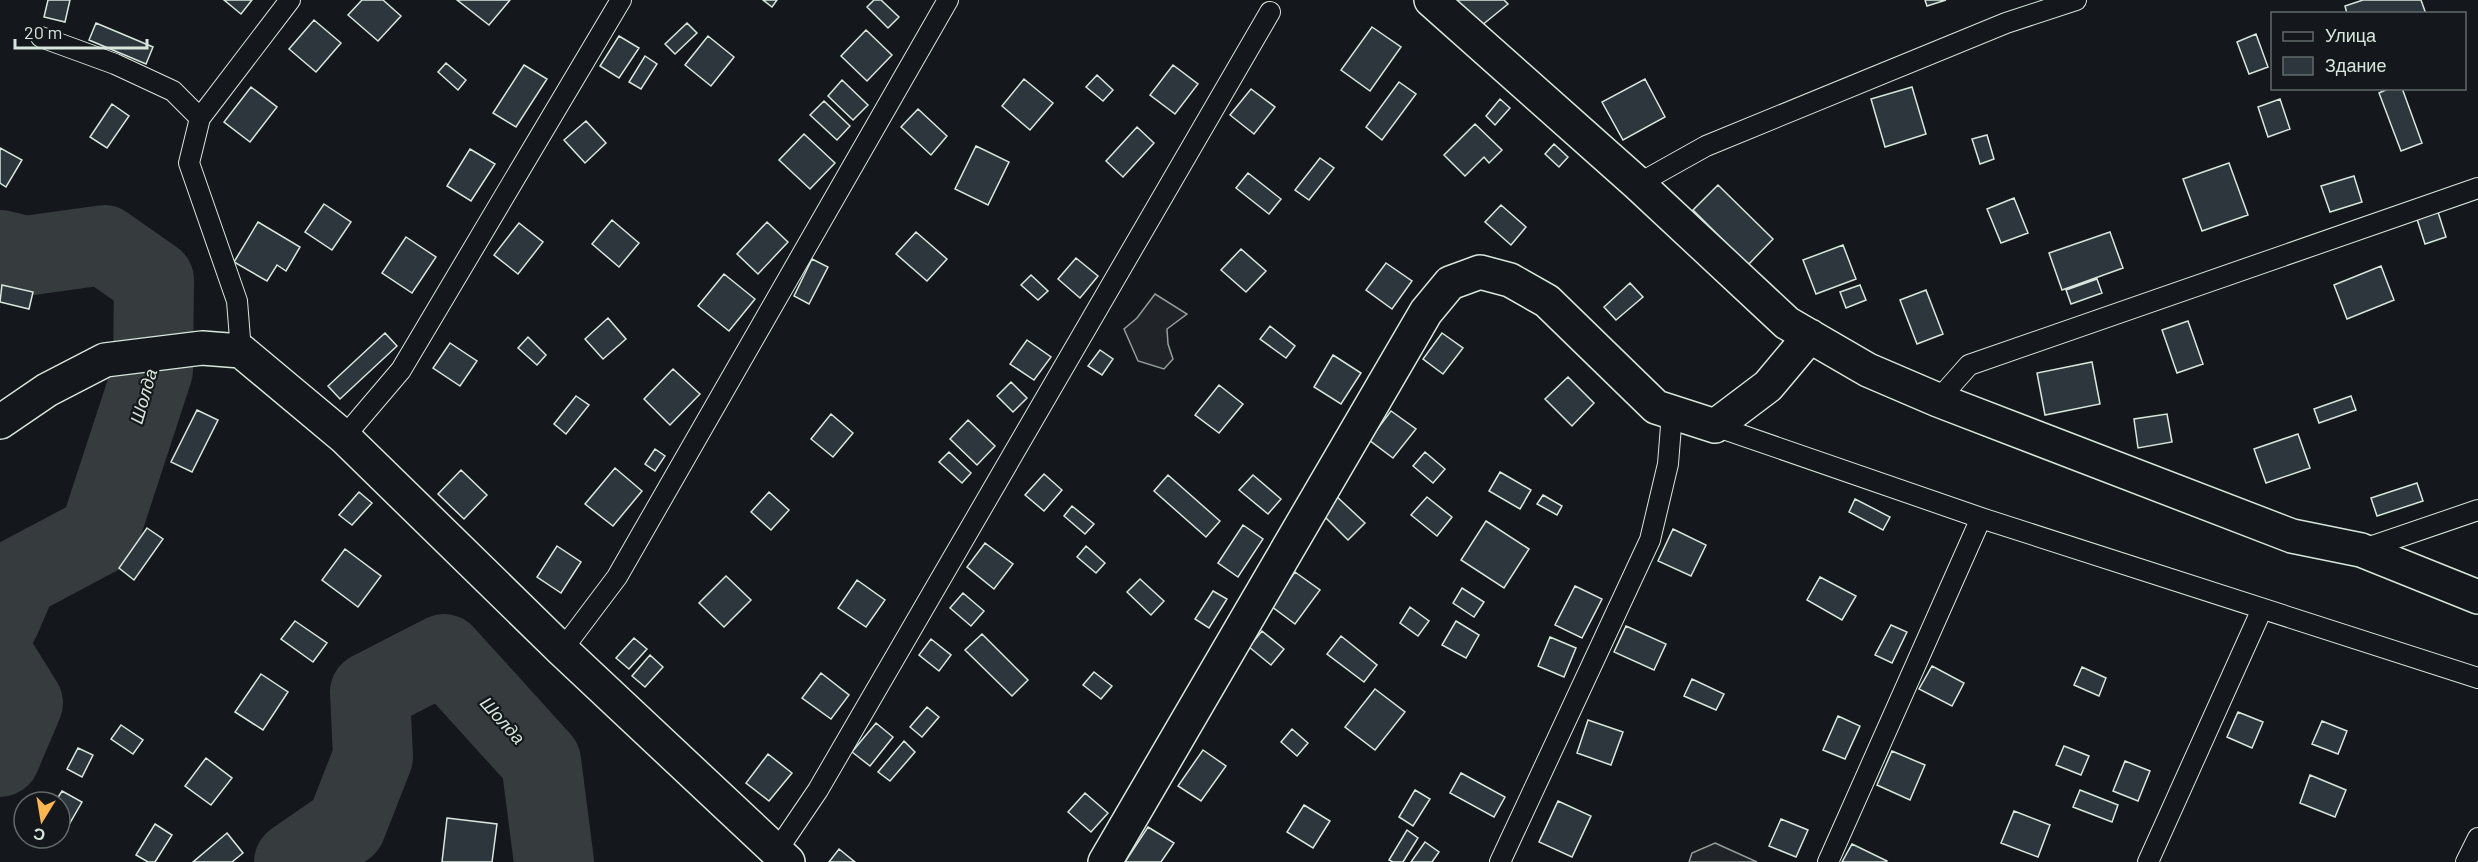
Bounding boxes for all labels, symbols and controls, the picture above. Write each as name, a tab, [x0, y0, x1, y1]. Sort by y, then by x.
scale bar	[15, 12, 147, 50]
legend	[2271, 12, 2466, 90]
text: 20 m	[24, 21, 62, 43]
text: Улица	[2325, 24, 2377, 46]
text: Здание	[2325, 54, 2386, 76]
water label: Шолда	[125, 366, 161, 426]
water label: Шолда	[476, 692, 530, 748]
north arrow	[12, 790, 72, 850]
text: С	[31, 825, 47, 846]

